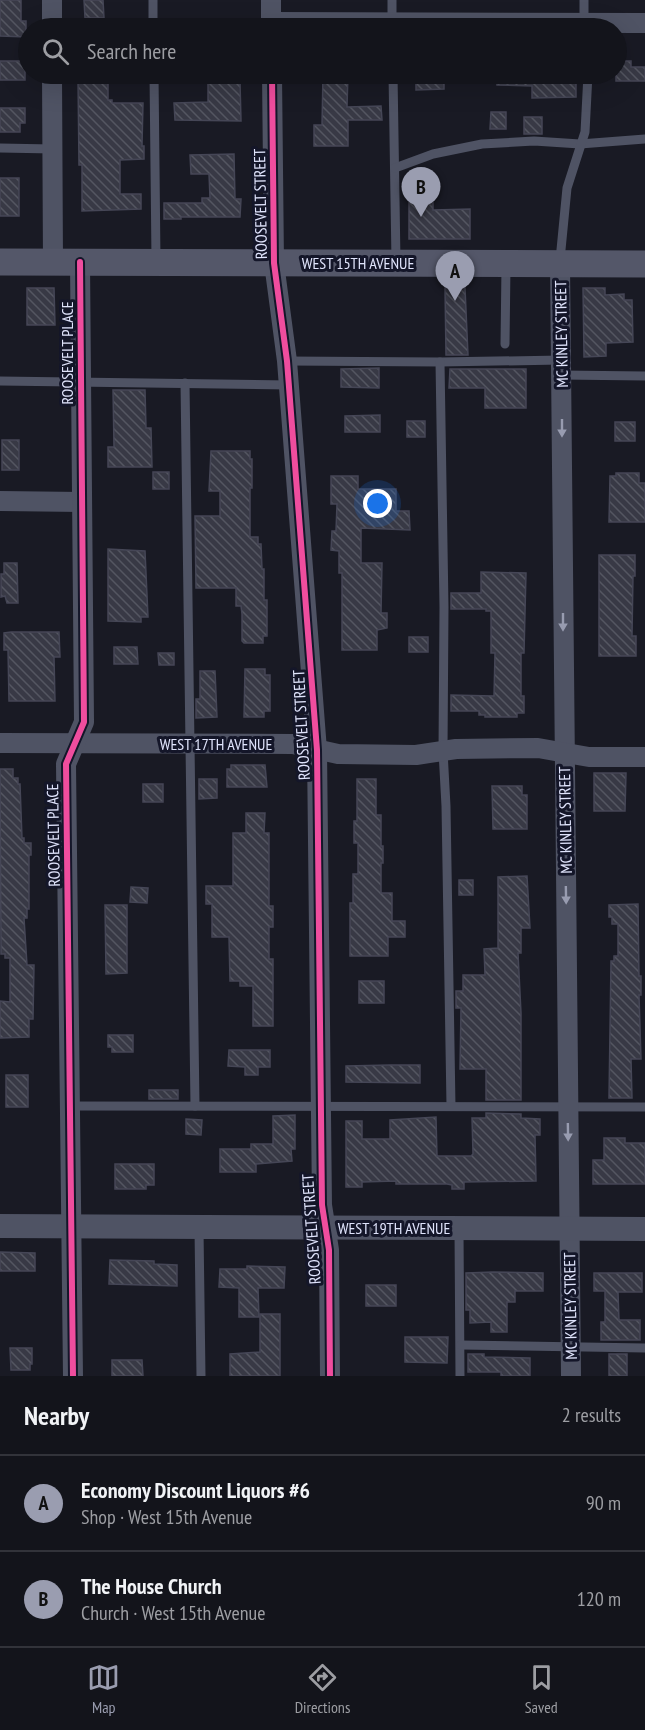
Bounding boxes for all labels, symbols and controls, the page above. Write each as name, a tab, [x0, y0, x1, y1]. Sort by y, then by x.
search box	[18, 18, 627, 84]
icon: search	[39, 35, 72, 68]
text: Search here	[87, 37, 176, 65]
street label: ROOSEVELT STREET	[249, 149, 271, 259]
pin: B	[402, 168, 440, 217]
pin: A	[436, 252, 474, 301]
street label: WEST 15TH AVENUE	[302, 253, 414, 273]
street label: MC KINLEY STREET	[550, 280, 572, 388]
street label: ROOSEVELT PLACE	[57, 301, 77, 405]
one-way arrow	[557, 418, 567, 437]
your location	[363, 489, 392, 518]
one-way arrow	[558, 613, 568, 632]
street label: ROOSEVELT STREET	[288, 669, 314, 781]
street label: WEST 17TH AVENUE	[160, 734, 272, 754]
street label: MC KINLEY STREET	[554, 766, 576, 874]
street label: ROOSEVELT PLACE	[42, 783, 64, 887]
one-way arrow	[561, 885, 570, 904]
one-way arrow	[563, 1122, 573, 1141]
street label: ROOSEVELT STREET	[297, 1173, 325, 1285]
street label: WEST 19TH AVENUE	[338, 1218, 450, 1238]
street label: MC KINLEY STREET	[559, 1252, 581, 1360]
text: Nearby	[24, 1399, 89, 1432]
text: 2 results	[562, 1402, 621, 1428]
text: Economy Discount Liquors #6	[81, 1476, 310, 1504]
text: A	[38, 1490, 49, 1516]
text: 90 m	[586, 1490, 621, 1516]
text: Shop · West 15th Avenue	[81, 1504, 252, 1530]
text: The House Church	[81, 1572, 222, 1600]
text: B	[39, 1586, 48, 1612]
text: 120 m	[577, 1586, 621, 1612]
text: Church · West 15th Avenue	[81, 1600, 266, 1626]
tab: Map	[87, 1661, 120, 1717]
tab: Directions	[295, 1661, 350, 1717]
tab: Saved	[525, 1661, 558, 1717]

